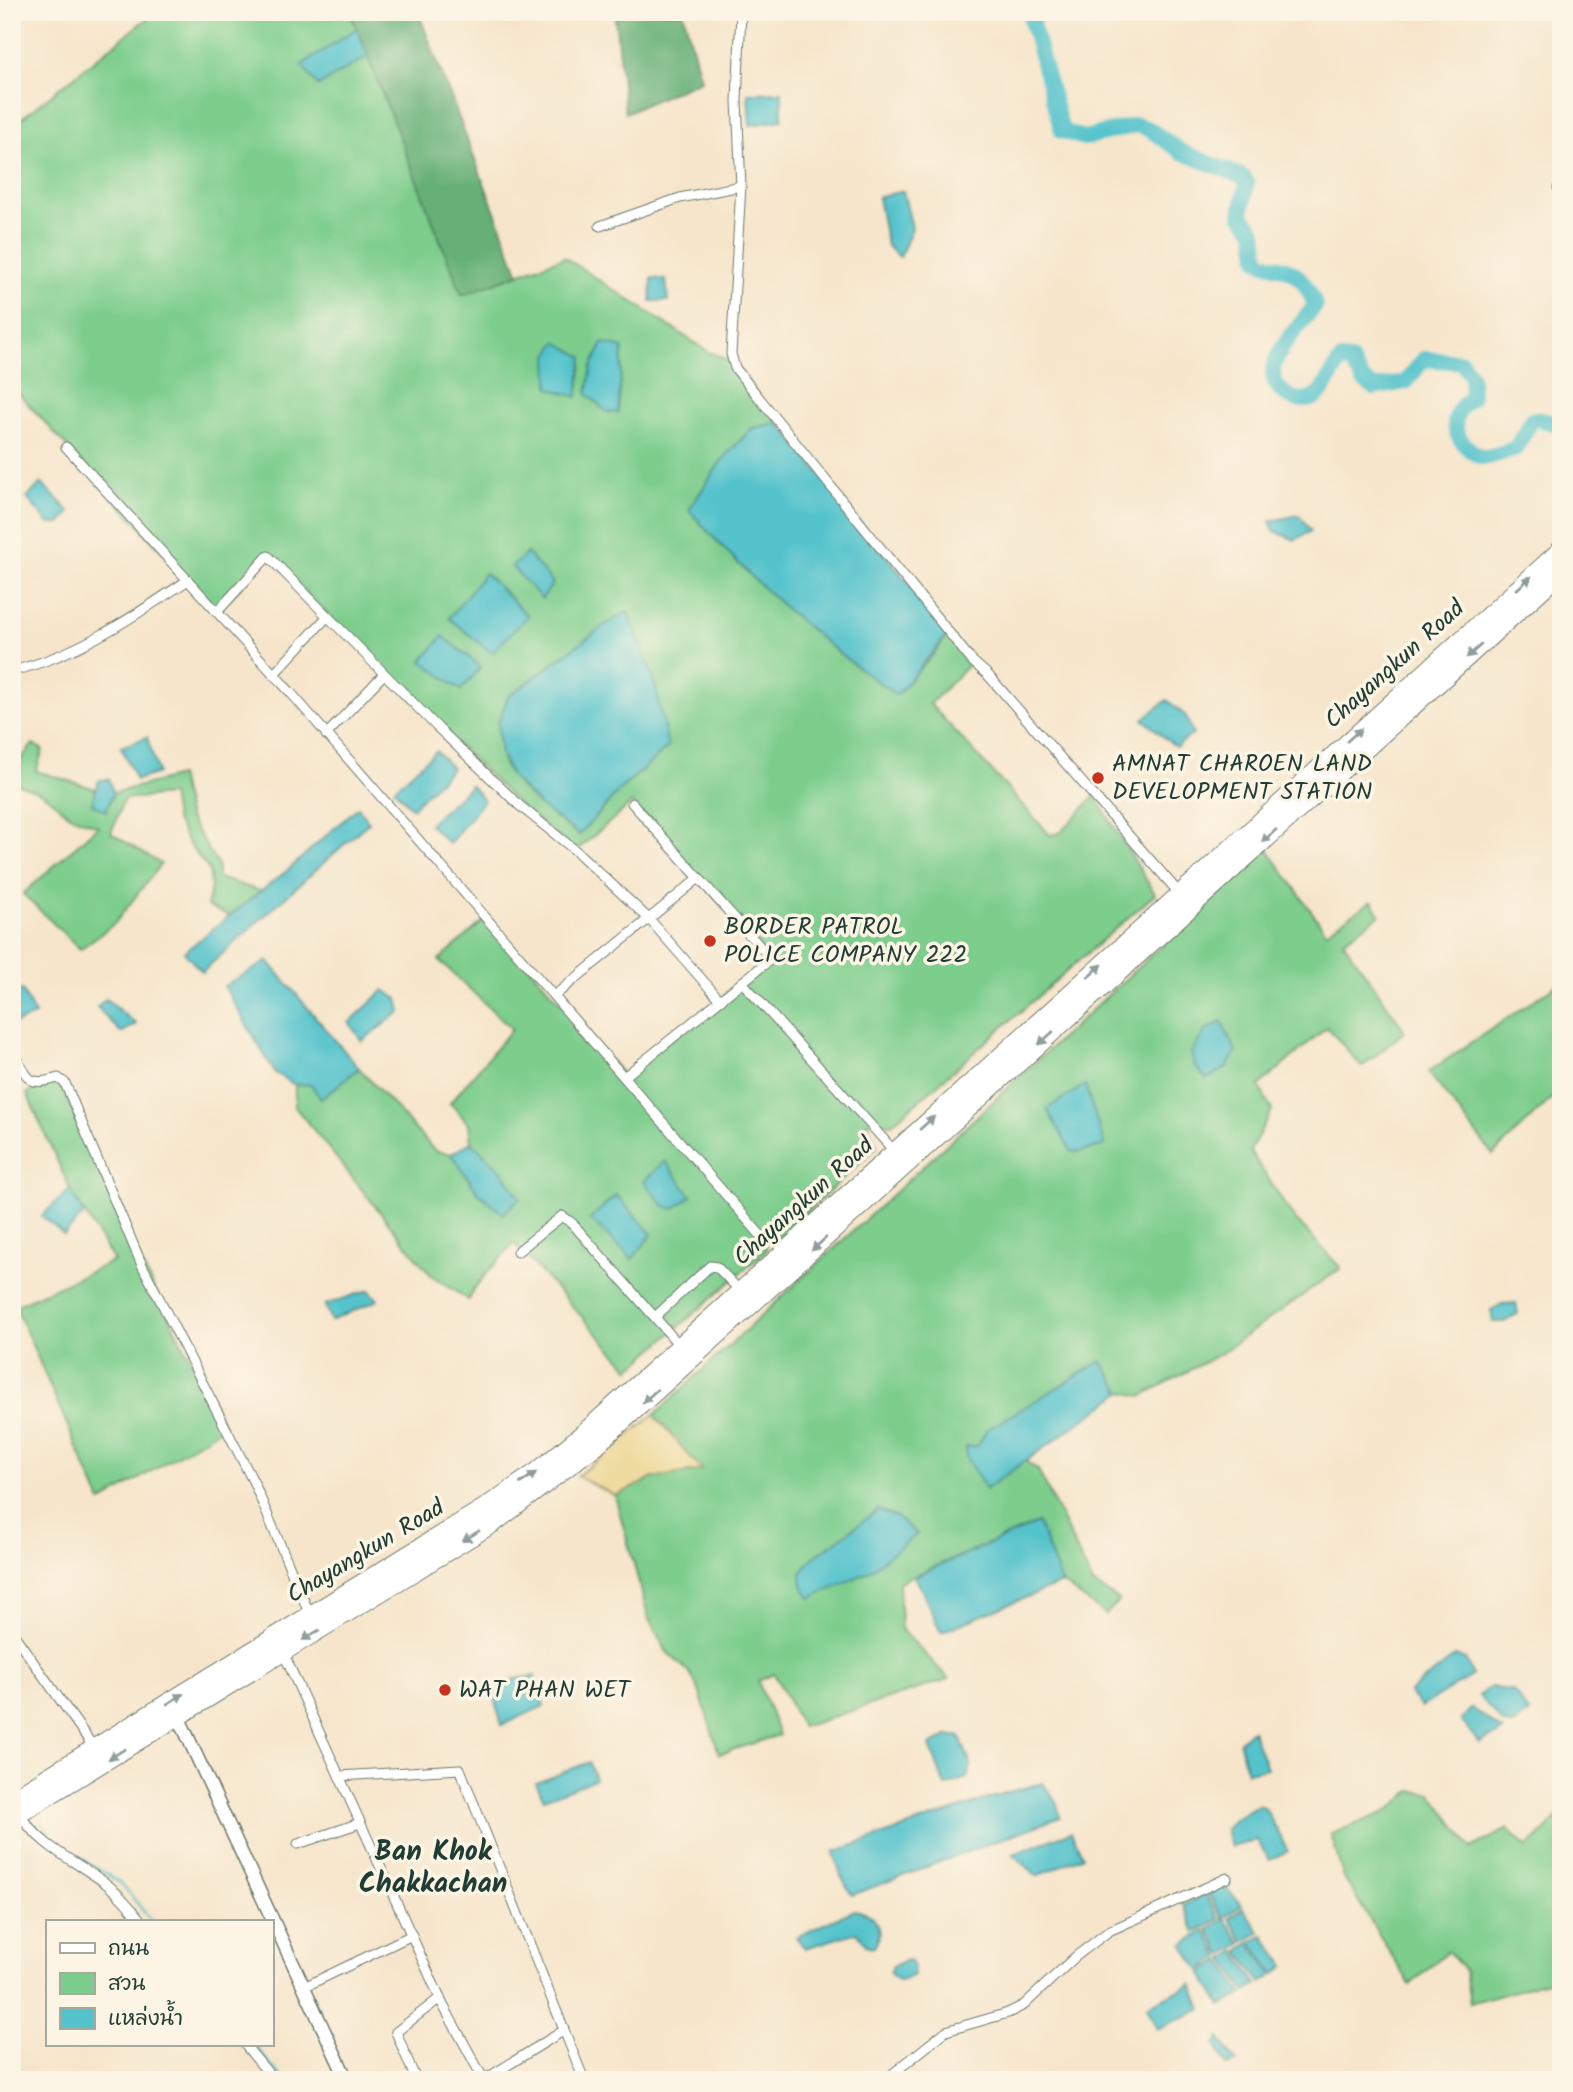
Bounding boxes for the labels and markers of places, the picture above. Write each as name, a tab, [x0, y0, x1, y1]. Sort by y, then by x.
place label: AMNAT CHAROEN LAND DEVELOPMENT STATION	[1112, 745, 1372, 812]
marker: AMNAT CHAROEN LAND DEVELOPMENT STATION	[1090, 770, 1106, 786]
place label: BORDER PATROL POLICE COMPANY 222	[724, 908, 967, 975]
marker: BORDER PATROL POLICE COMPANY 222	[702, 933, 718, 949]
place label: WAT PHAN WET	[459, 1671, 632, 1710]
marker: WAT PHAN WET	[437, 1682, 453, 1698]

